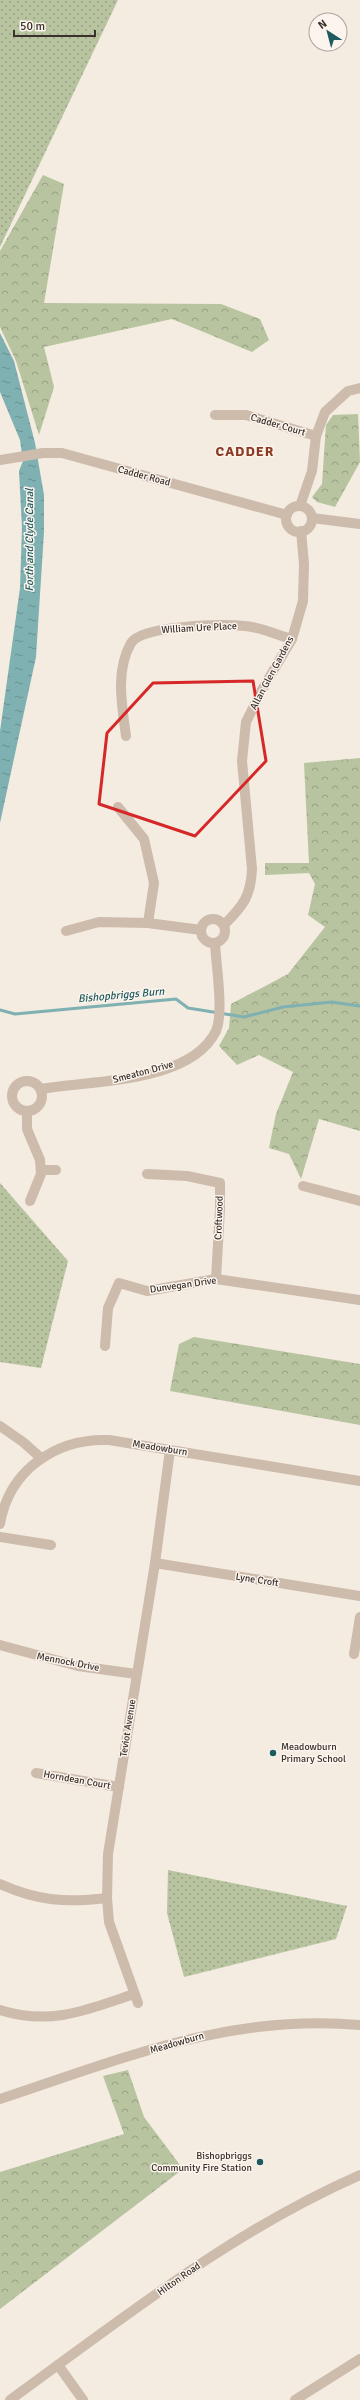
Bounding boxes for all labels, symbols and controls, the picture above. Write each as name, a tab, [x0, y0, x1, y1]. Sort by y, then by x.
scale bar	[14, 12, 95, 38]
north arrow	[308, 12, 348, 52]
text: N	[315, 17, 329, 32]
text: 50 m	[20, 19, 45, 34]
street label: Cadder Court	[249, 411, 307, 439]
district label: CADDER	[216, 443, 274, 460]
street label: Cadder Road	[116, 463, 172, 489]
water label: Forth and Clyde Canal	[23, 488, 36, 592]
street label: William Ure Place	[161, 620, 237, 636]
street label: Allan Glen Gardens	[248, 634, 297, 712]
water label: Bishopbriggs Burn	[77, 985, 166, 1005]
street label: Smeaton Drive	[111, 1058, 175, 1086]
street label: Croftwood	[212, 1196, 226, 1240]
street label: Dunvegan Drive	[149, 1274, 217, 1296]
street label: Meadowburn	[132, 1438, 188, 1458]
street label: Lyne Croft	[235, 1571, 280, 1589]
street label: Mennock Drive	[36, 1650, 100, 1674]
street label: Teviot Avenue	[118, 1698, 138, 1758]
place label: Meadowburn Primary School	[281, 1741, 346, 1765]
marker: Meadowburn Primary School	[268, 1748, 278, 1758]
street label: Horndean Court	[42, 1768, 112, 1792]
street label: Meadowburn	[149, 2030, 205, 2056]
place label: Bishopbriggs Community Fire Station	[151, 2150, 253, 2174]
marker: Bishopbriggs Community Fire Station	[255, 2157, 265, 2167]
street label: Hilton Road	[155, 2260, 203, 2298]

